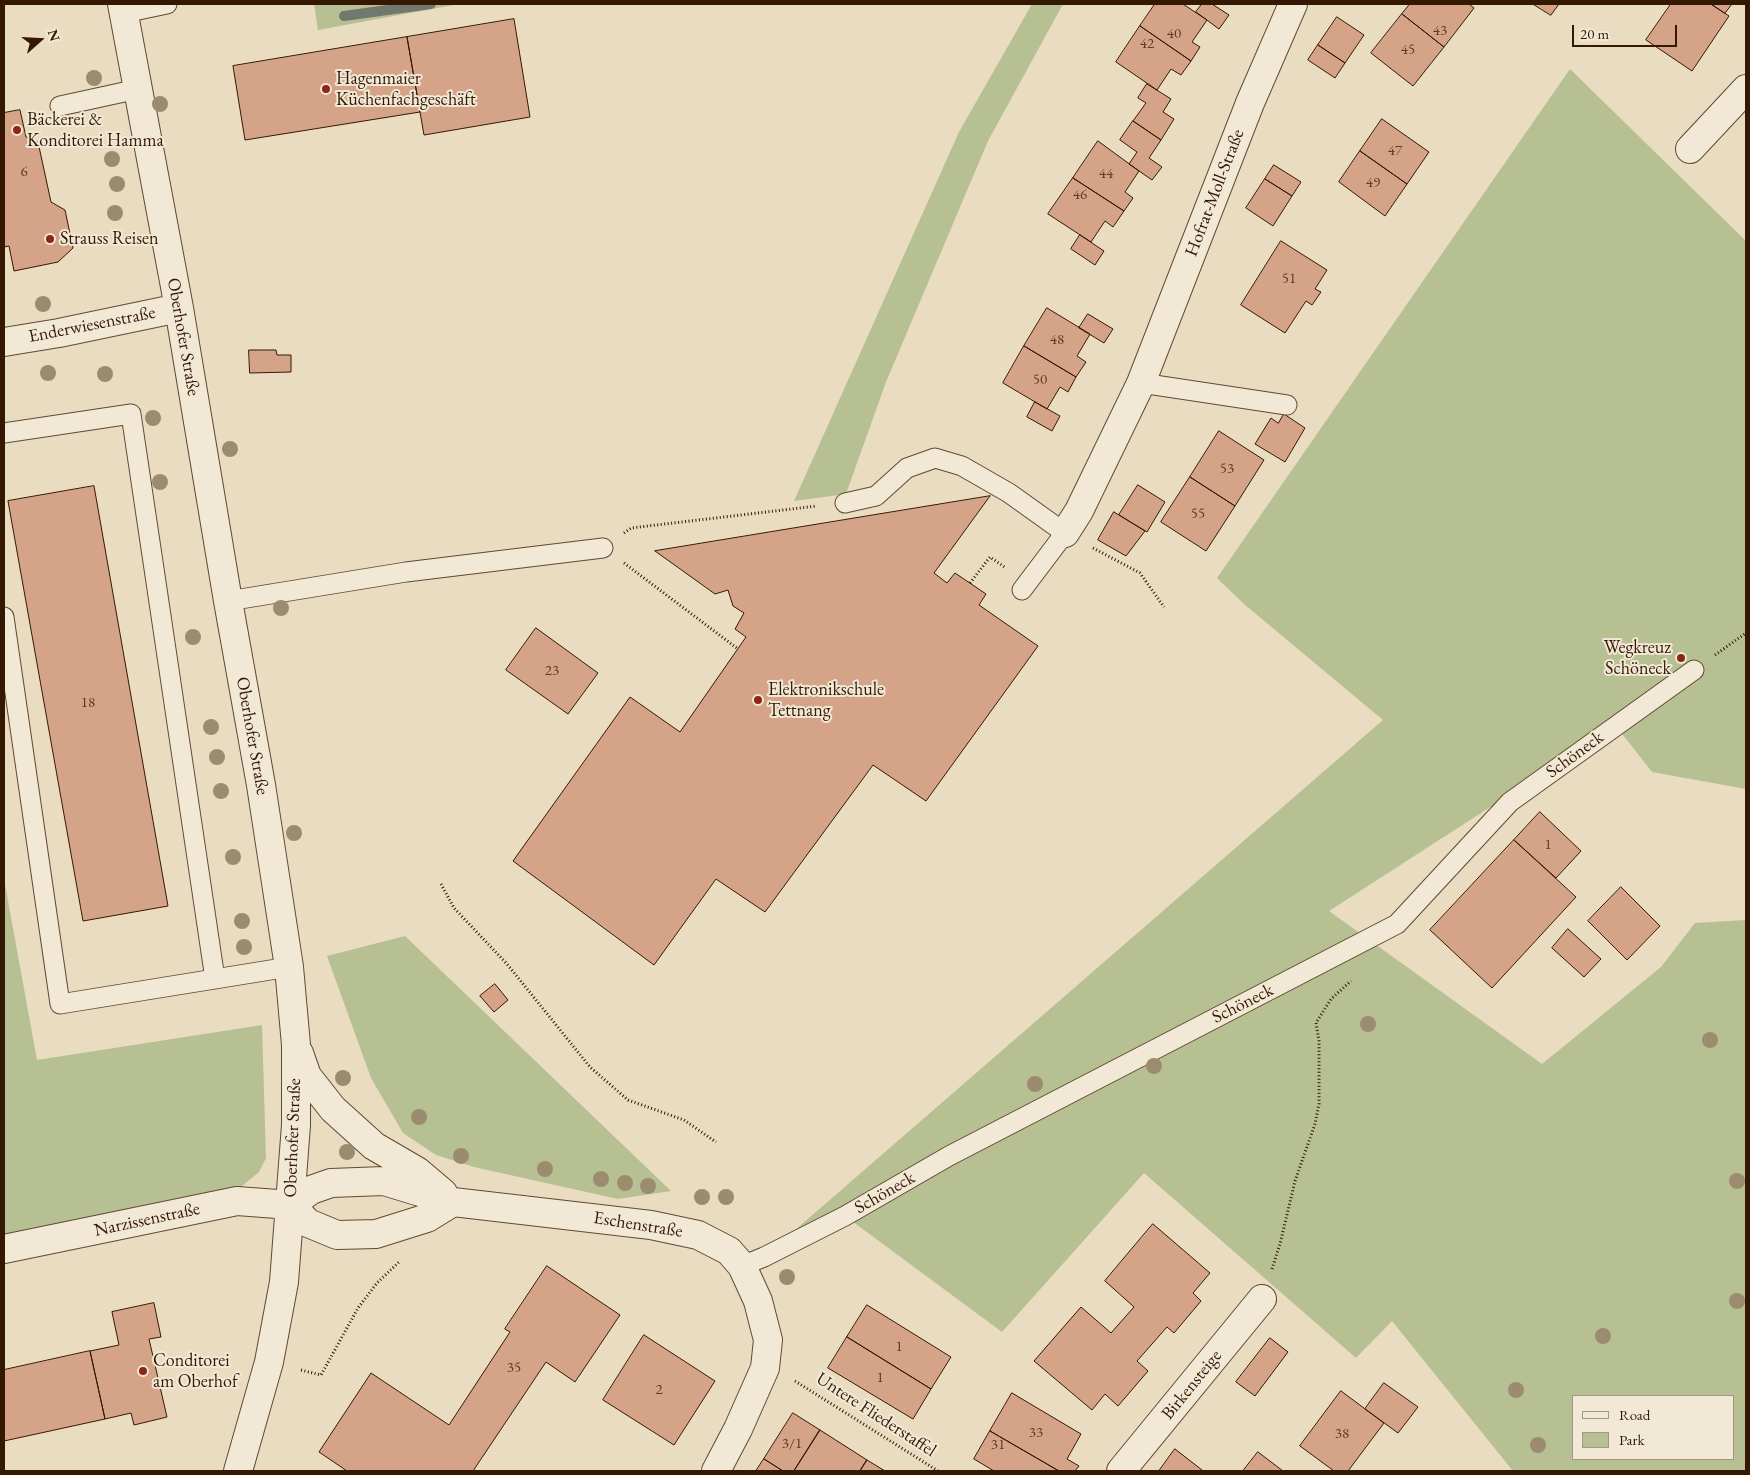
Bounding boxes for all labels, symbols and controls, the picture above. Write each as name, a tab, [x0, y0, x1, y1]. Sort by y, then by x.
north arrow	[15, 15, 65, 65]
scale bar	[1575, 15, 1680, 47]
house number: 43	[1433, 22, 1447, 40]
text: 20 m	[1580, 24, 1609, 43]
house number: 40	[1167, 25, 1181, 43]
text: N	[44, 27, 65, 43]
house number: 42	[1140, 35, 1154, 53]
house number: 45	[1401, 41, 1415, 59]
place label: Hagenmaier Küchenfachgeschäft	[336, 68, 476, 110]
marker: Hagenmaier Küchenfachgeschäft	[320, 83, 332, 95]
place label: Bäckerei & Konditorei Hamma	[27, 109, 164, 152]
marker: Bäckerei & Konditorei Hamma	[11, 124, 23, 136]
street label: Hofrat-Moll-Straße	[1181, 126, 1249, 260]
house number: 47	[1388, 142, 1402, 160]
house number: 6	[20, 163, 28, 181]
house number: 44	[1099, 165, 1113, 183]
house number: 49	[1366, 174, 1380, 192]
house number: 46	[1073, 186, 1087, 204]
place label: Strauss Reisen	[60, 228, 159, 250]
marker: Strauss Reisen	[44, 233, 56, 245]
house number: 51	[1282, 270, 1296, 288]
street label: Oberhofer Straße	[162, 276, 204, 398]
street label: Enderwiesenstraße	[27, 302, 157, 348]
house number: 48	[1050, 331, 1064, 349]
house number: 50	[1033, 371, 1047, 389]
house number: 53	[1220, 460, 1234, 478]
house number: 55	[1191, 505, 1205, 523]
place label: Wegkreuz Schöneck	[1604, 637, 1671, 680]
marker: Wegkreuz Schöneck	[1675, 652, 1687, 664]
house number: 23	[545, 662, 559, 680]
street label: Oberhofer Straße	[231, 675, 273, 797]
place label: Elektronikschule Tettnang	[768, 679, 884, 722]
house number: 18	[81, 694, 95, 712]
marker: Elektronikschule Tettnang	[752, 694, 764, 706]
street label: Schöneck	[1542, 727, 1608, 783]
house number: 1	[1544, 836, 1552, 854]
street label: Schöneck	[1209, 979, 1277, 1029]
street label: Oberhofer Straße	[280, 1078, 306, 1198]
street label: Schöneck	[851, 1167, 919, 1219]
street label: Narzissenstraße	[92, 1198, 202, 1242]
street label: Eschenstraße	[592, 1207, 684, 1243]
house number: 1	[895, 1338, 903, 1356]
street label: Birkensteige	[1157, 1346, 1227, 1424]
place label: Conditorei am Oberhof	[153, 1350, 238, 1392]
house number: 35	[507, 1359, 521, 1377]
marker: Conditorei am Oberhof	[137, 1365, 149, 1377]
street label: Untere Fliederstaffel	[812, 1368, 940, 1462]
house number: 1	[876, 1369, 884, 1387]
house number: 2	[655, 1381, 663, 1399]
legend	[1572, 1395, 1735, 1460]
text: Road	[1619, 1405, 1650, 1424]
house number: 33	[1029, 1424, 1043, 1442]
house number: 38	[1335, 1425, 1349, 1443]
text: Park	[1619, 1430, 1645, 1449]
house number: 3/1	[782, 1435, 802, 1453]
house number: 31	[991, 1436, 1005, 1454]

